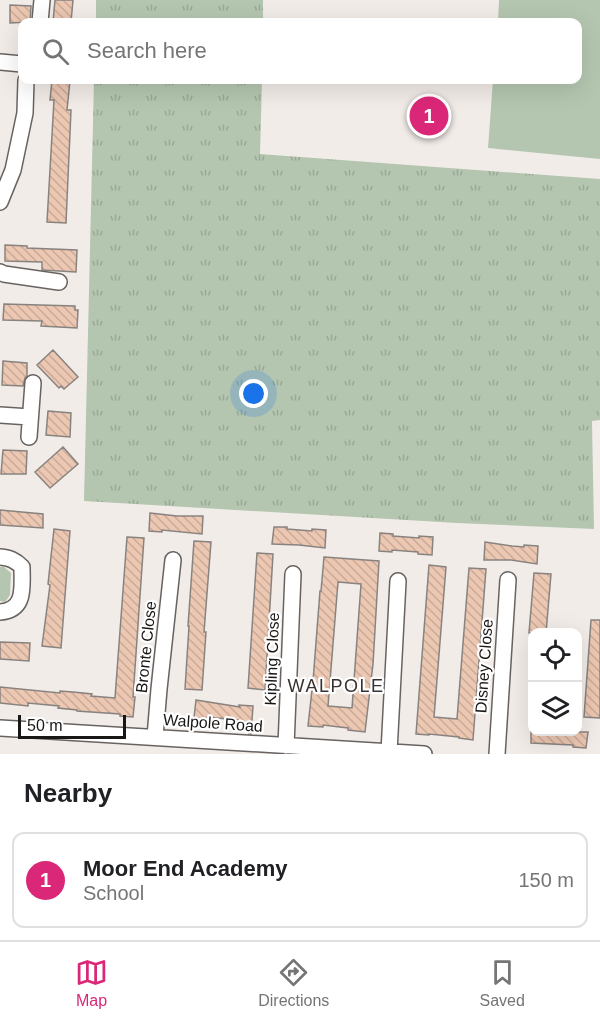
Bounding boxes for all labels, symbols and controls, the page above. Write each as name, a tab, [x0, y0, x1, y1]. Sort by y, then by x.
search box	[18, 18, 582, 84]
icon: search	[39, 35, 72, 68]
text: Search here	[87, 38, 207, 63]
pin: 1	[410, 94, 448, 138]
your location	[239, 379, 268, 408]
street label: Bronte Close	[133, 600, 159, 694]
street label: Kipling Close	[262, 612, 282, 706]
street label: Disney Close	[472, 618, 496, 714]
map controls	[528, 628, 582, 736]
button: locate	[528, 628, 582, 682]
district label: WALPOLE	[288, 676, 384, 696]
button: layers	[528, 682, 582, 736]
street label: Walpole Road	[163, 711, 263, 735]
scale bar	[18, 712, 126, 740]
text: 50 m	[27, 717, 63, 734]
text: Nearby	[24, 778, 112, 808]
text: Moor End Academy	[83, 856, 288, 881]
text: 1	[40, 869, 51, 891]
text: 150 m	[518, 869, 574, 891]
text: School	[83, 882, 144, 904]
tab: Map	[75, 956, 108, 1010]
tab: Directions	[258, 956, 329, 1010]
tab: Saved	[480, 956, 525, 1010]

